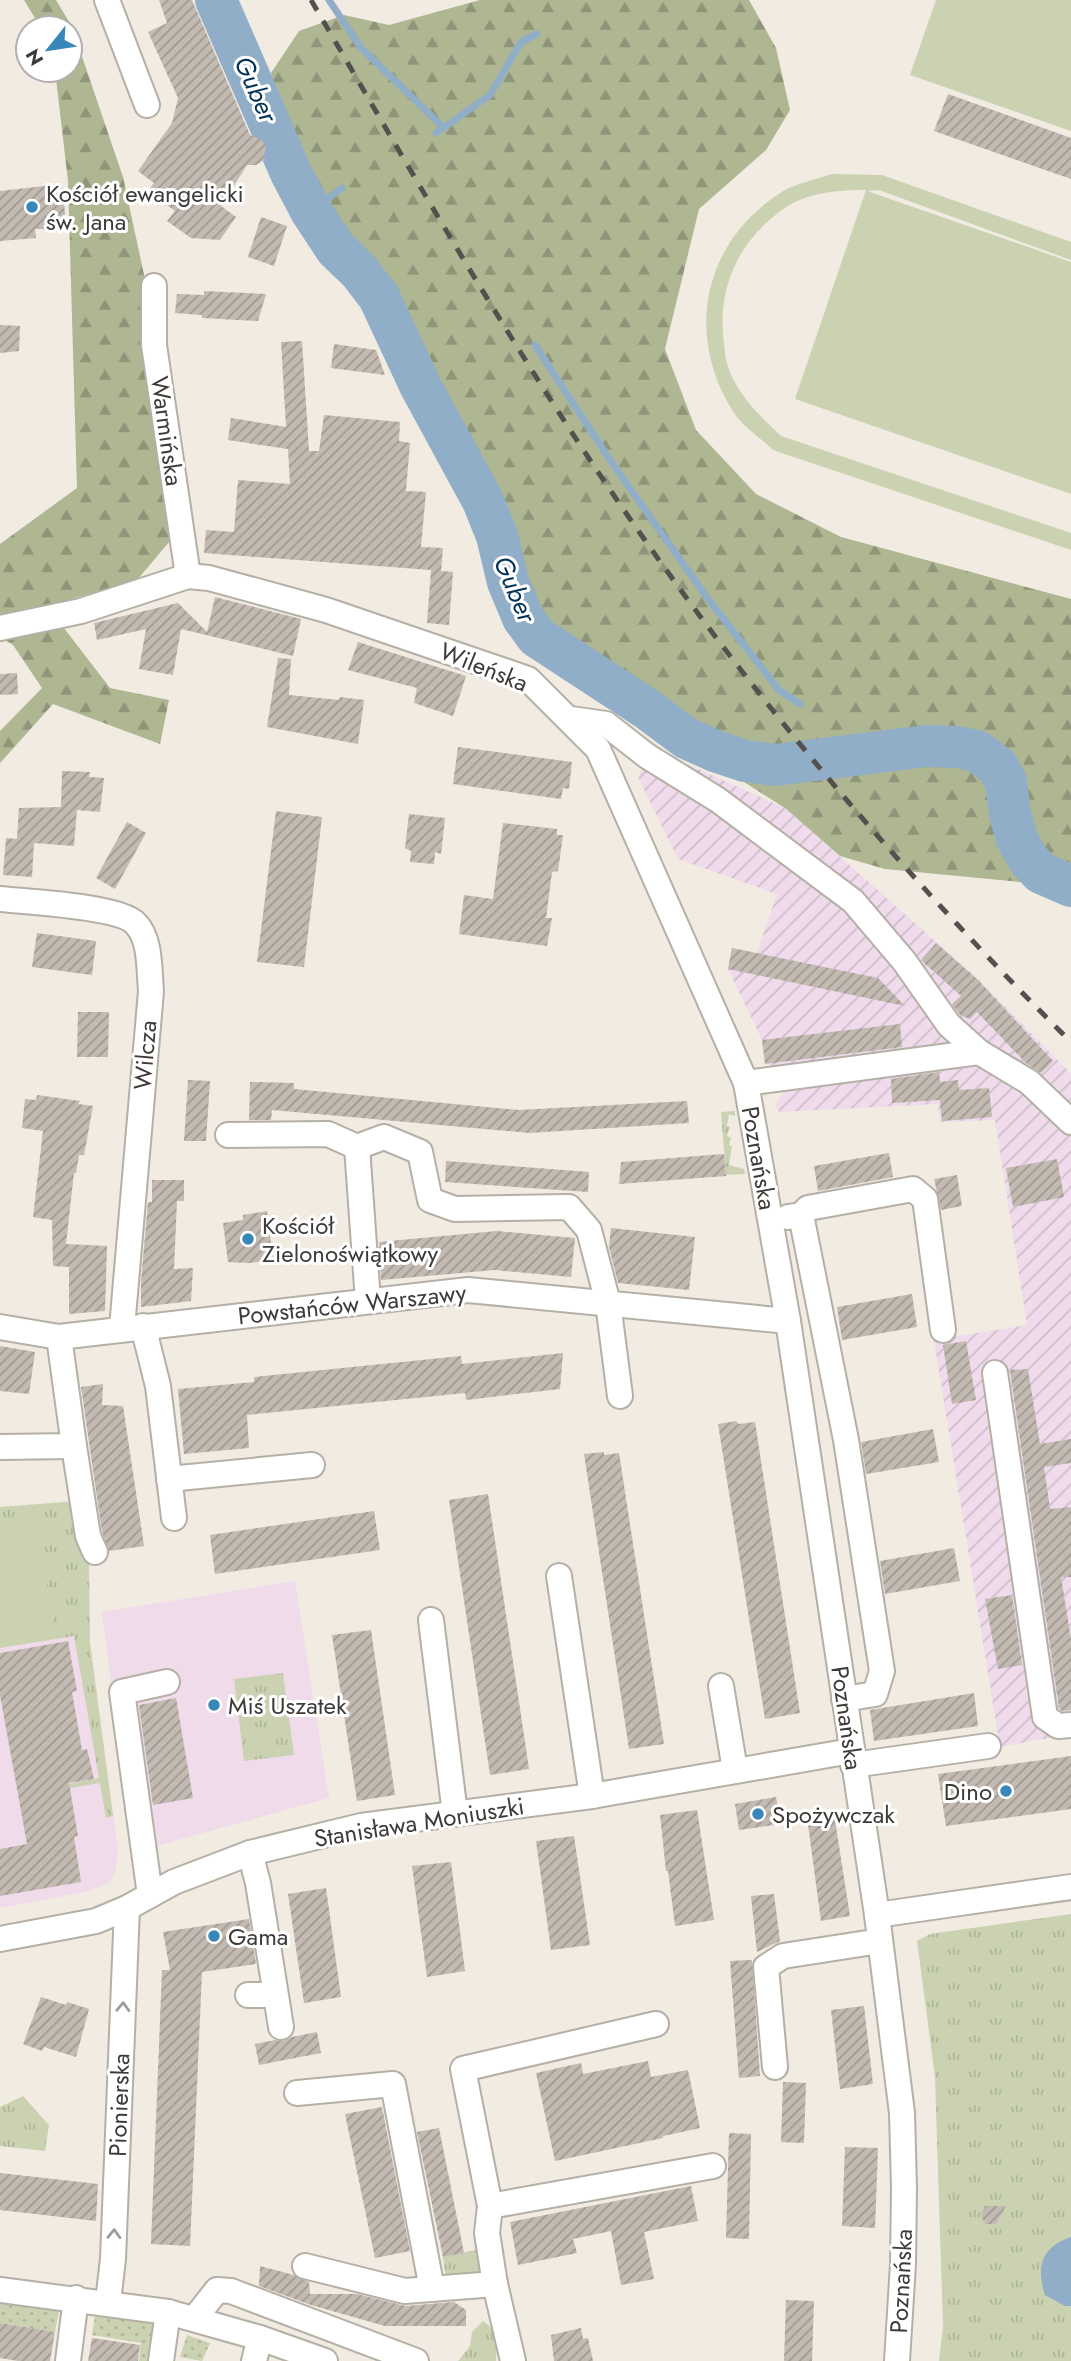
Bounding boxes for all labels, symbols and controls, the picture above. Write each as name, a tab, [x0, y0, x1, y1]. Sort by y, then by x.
north arrow	[14, 14, 84, 84]
text: N	[19, 44, 50, 71]
water label: Guber	[225, 50, 288, 129]
place label: Kościół ewangelicki św. Jana	[46, 176, 244, 239]
marker: Kościół ewangelicki św. Jana	[24, 199, 40, 215]
street label: Warmińska	[142, 374, 192, 488]
water label: Guber	[484, 550, 546, 629]
street label: Wileńska	[435, 633, 533, 701]
street label: Wilcza	[125, 1019, 165, 1091]
street label: Poznańska	[733, 1103, 785, 1213]
place label: Kościół Zielonoświątkowy	[262, 1208, 439, 1271]
marker: Kościół Zielonoświątkowy	[240, 1231, 256, 1247]
street label: Powstańców Warszawy	[236, 1275, 468, 1333]
street label: Poznańska	[822, 1664, 872, 1772]
place label: Miś Uszatek	[228, 1688, 347, 1723]
marker: Miś Uszatek	[206, 1697, 222, 1713]
place label: Dino	[944, 1774, 992, 1809]
marker: Dino	[998, 1783, 1014, 1799]
street label: Stanisława Moniuszki	[311, 1788, 527, 1856]
place label: Spożywczak	[772, 1797, 895, 1832]
marker: Spożywczak	[750, 1806, 766, 1822]
place label: Gama	[228, 1919, 288, 1954]
marker: Gama	[206, 1928, 222, 1944]
one-way arrow	[116, 2001, 131, 2012]
street label: Pionierska	[100, 2053, 138, 2157]
street label: Poznańska	[881, 2228, 921, 2334]
one-way arrow	[106, 2229, 121, 2240]

